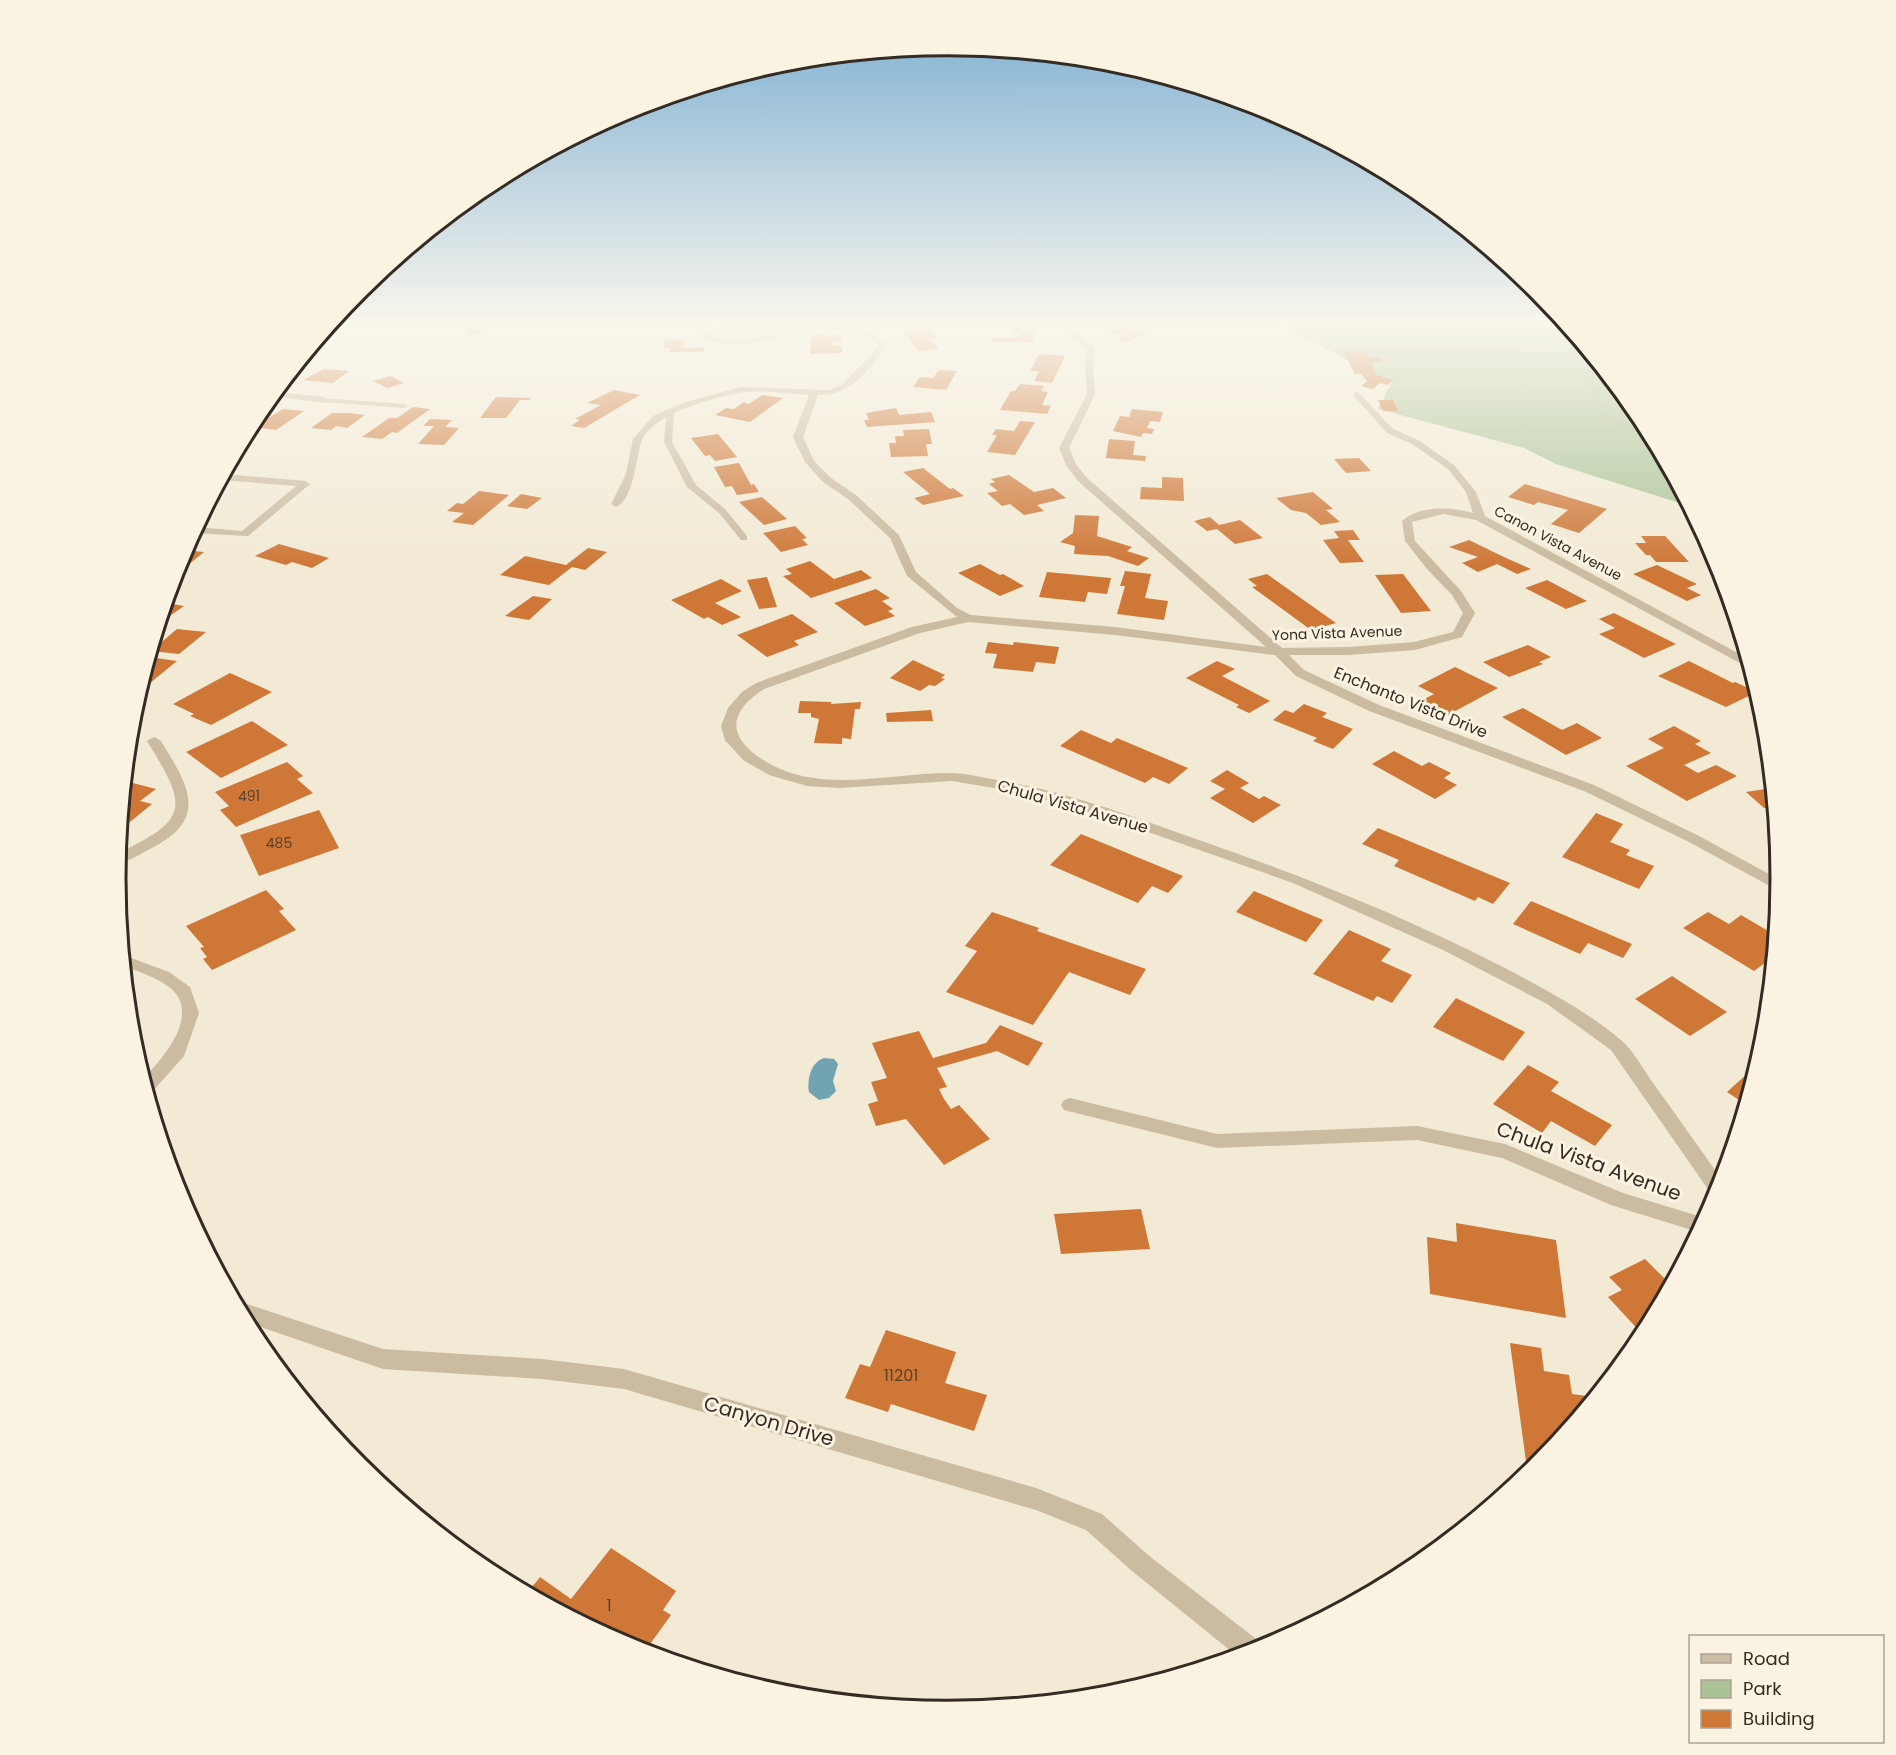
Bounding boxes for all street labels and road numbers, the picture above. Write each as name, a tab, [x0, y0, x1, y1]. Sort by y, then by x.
street label: Canon Vista Avenue	[1491, 501, 1626, 585]
street label: Yona Vista Avenue	[1271, 621, 1403, 645]
street label: Enchanto Vista Drive	[1331, 661, 1491, 744]
street label: Chula Vista Avenue	[995, 774, 1151, 839]
street label: Chula Vista Avenue	[1493, 1115, 1685, 1207]
street label: Canyon Drive	[701, 1389, 837, 1453]

